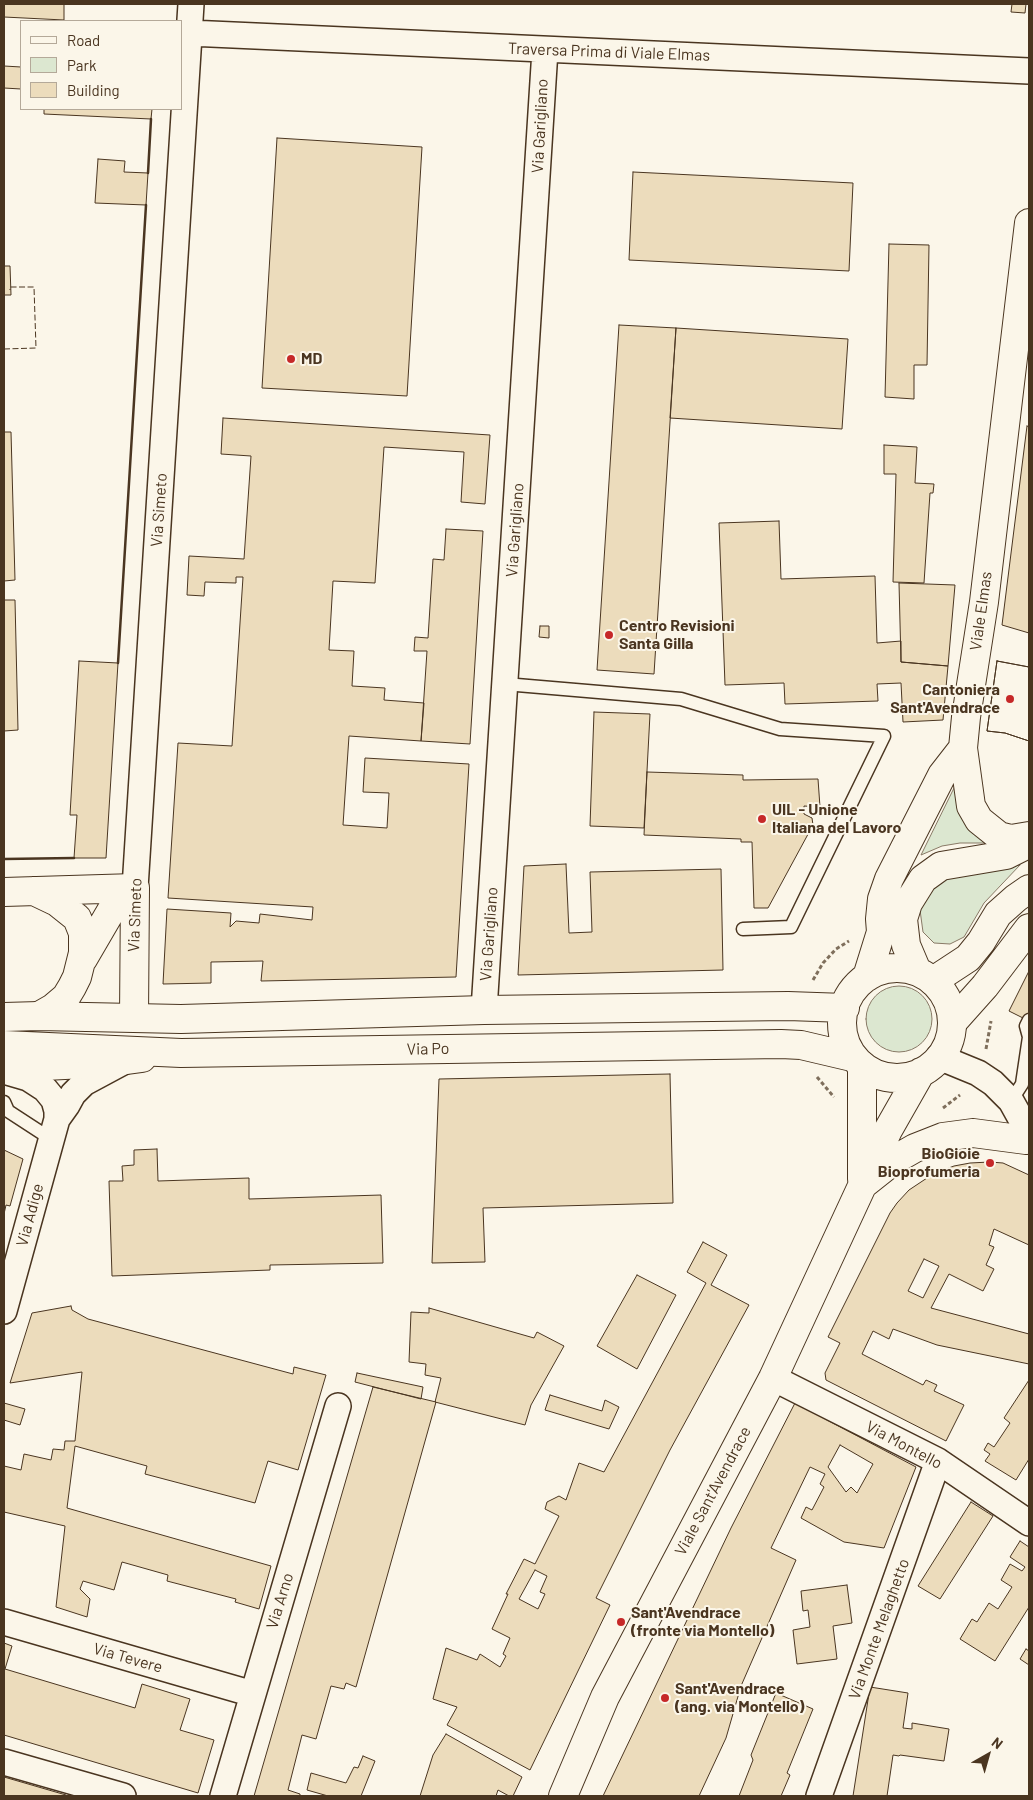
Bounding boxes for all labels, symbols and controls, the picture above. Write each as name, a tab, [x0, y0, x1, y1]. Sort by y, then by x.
legend	[20, 20, 182, 110]
text: Road	[67, 31, 100, 49]
street label: Traversa Prima di Viale Elmas	[508, 39, 710, 65]
text: Park	[67, 56, 96, 74]
street label: Via Garigliano	[528, 78, 552, 174]
text: Building	[67, 81, 120, 99]
place label: MD	[301, 349, 322, 369]
marker: MD	[285, 353, 297, 365]
street label: Via Simeto	[147, 472, 171, 548]
street label: Via Garigliano	[502, 482, 528, 578]
street label: Viale Elmas	[966, 570, 996, 652]
place label: Centro Revisioni Santa Gilla	[619, 616, 735, 654]
marker: Centro Revisioni Santa Gilla	[603, 629, 615, 641]
place label: Cantoniera Sant'Avendrace	[890, 680, 1000, 718]
marker: Cantoniera Sant'Avendrace	[1004, 693, 1016, 705]
place label: UIL - Unione Italiana del Lavoro	[772, 800, 901, 838]
marker: UIL - Unione Italiana del Lavoro	[756, 813, 768, 825]
street label: Via Simeto	[124, 878, 146, 952]
street label: Via Garigliano	[476, 886, 502, 982]
street label: Via Po	[406, 1039, 450, 1059]
place label: BioGioie Bioprofumeria	[878, 1144, 980, 1182]
marker: BioGioie Bioprofumeria	[984, 1157, 996, 1169]
street label: Via Adige	[12, 1181, 48, 1249]
street label: Via Montello	[862, 1417, 946, 1473]
street label: Viale Sant'Avendrace	[671, 1423, 755, 1559]
street label: Via Monte Melaghetto	[845, 1556, 913, 1702]
street label: Via Arno	[262, 1571, 298, 1631]
place label: Sant'Avendrace (fronte via Montello)	[631, 1603, 774, 1641]
marker: Sant'Avendrace (fronte via Montello)	[615, 1616, 627, 1628]
street label: Via Tevere	[91, 1639, 165, 1677]
place label: Sant'Avendrace (ang. via Montello)	[675, 1679, 804, 1717]
marker: Sant'Avendrace (ang. via Montello)	[659, 1692, 671, 1704]
north arrow	[963, 1730, 1013, 1780]
text: N	[989, 1733, 1006, 1752]

